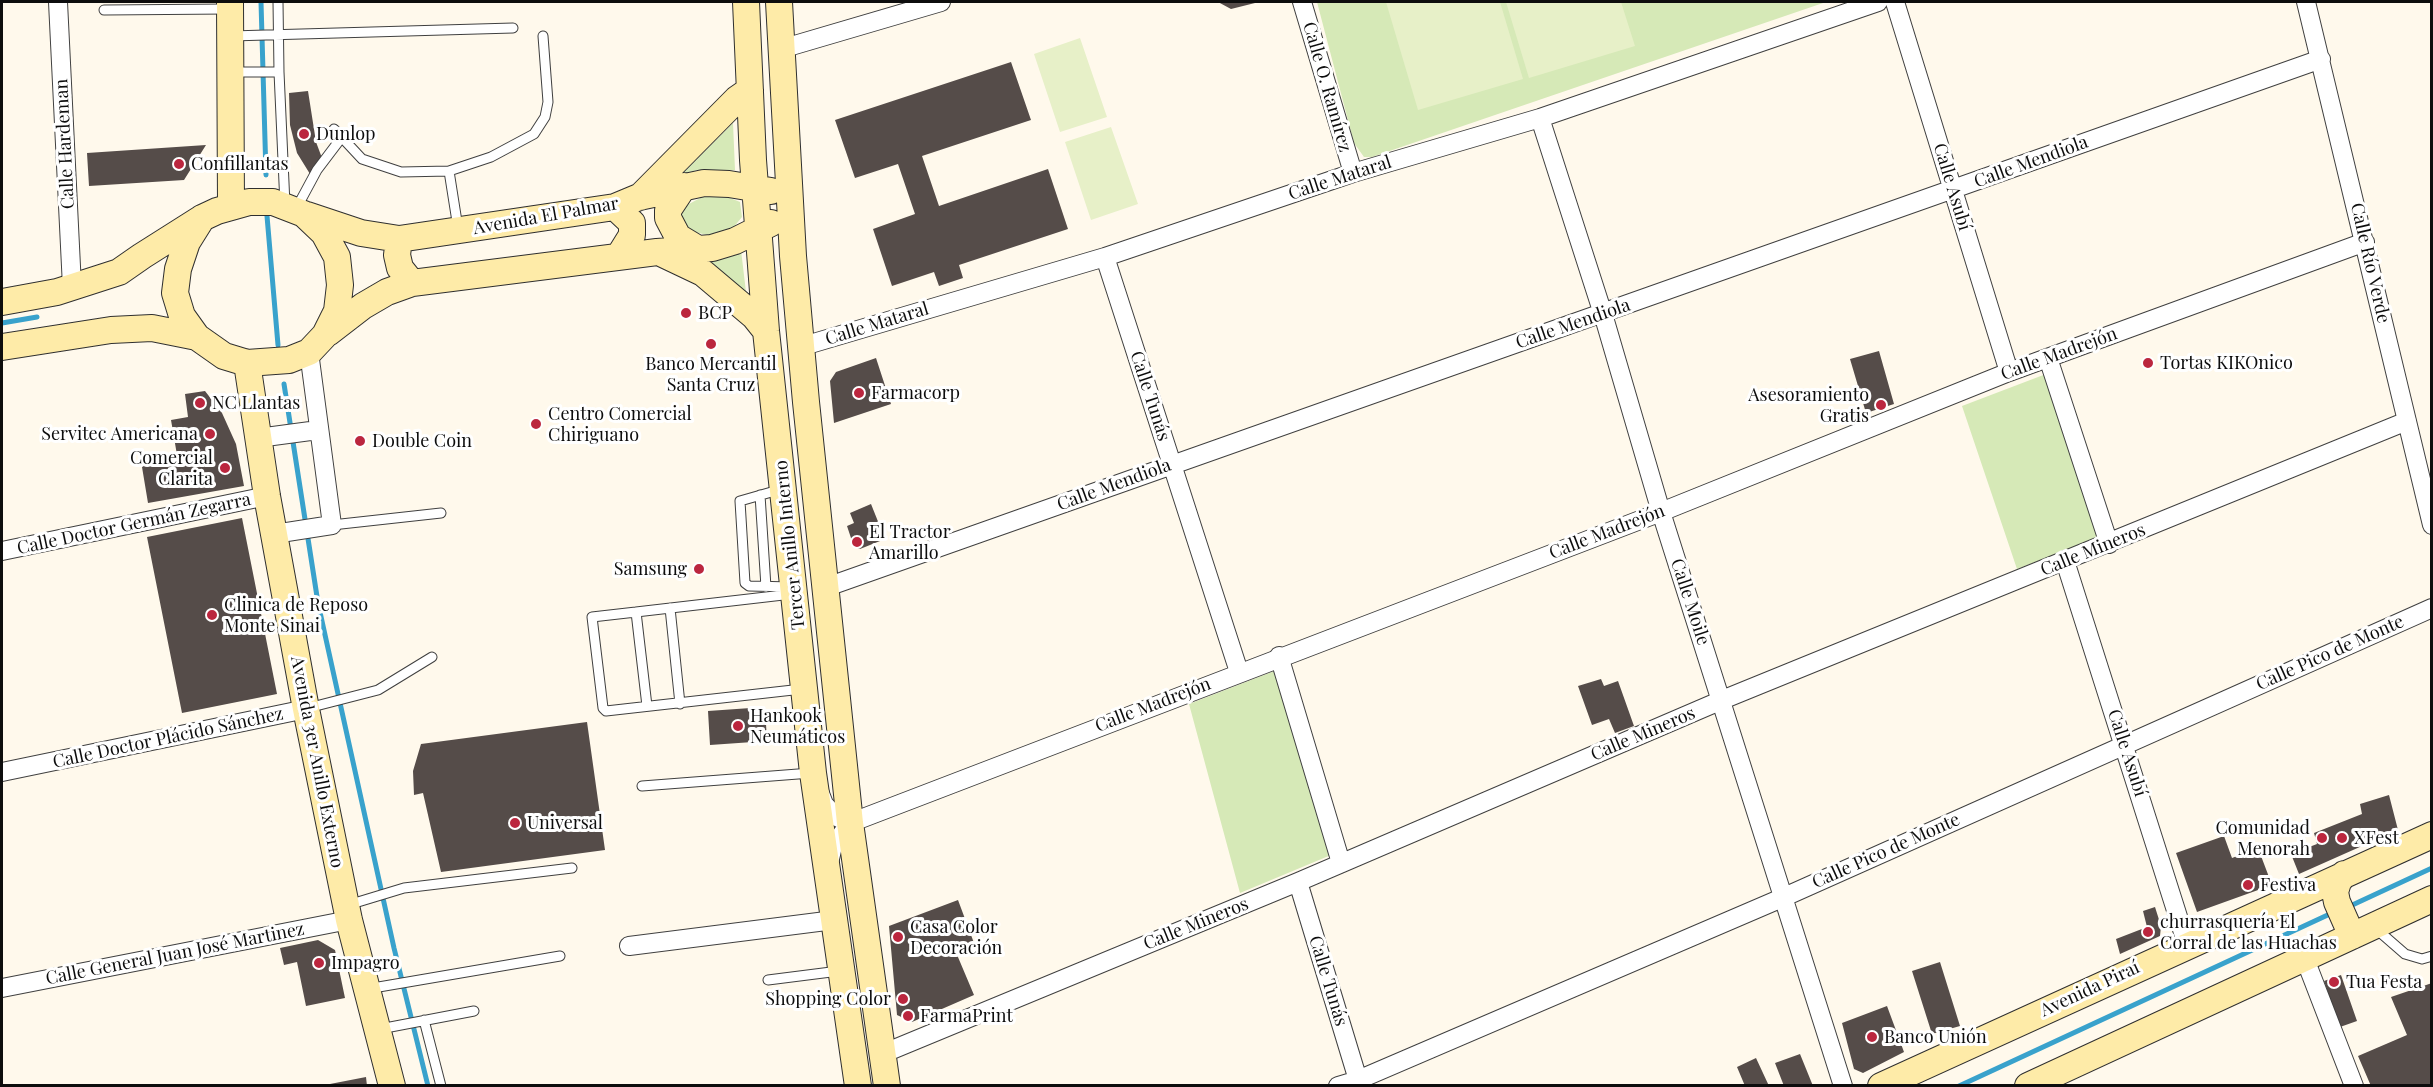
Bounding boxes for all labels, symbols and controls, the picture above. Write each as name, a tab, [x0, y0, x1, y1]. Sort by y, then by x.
street label: Calle O. Ramírez	[1298, 20, 1356, 154]
street label: Calle Hardeman	[51, 78, 79, 210]
place label: Dunlop	[316, 123, 376, 145]
marker: Dunlop	[297, 127, 311, 141]
street label: Calle Mendiola	[1971, 131, 2091, 193]
street label: Calle Asubí	[1928, 141, 1976, 233]
street label: Calle Mataral	[1286, 151, 1394, 205]
place label: Confillantas	[191, 153, 289, 175]
marker: Confillantas	[172, 157, 186, 171]
street label: Avenida El Palmar	[472, 193, 620, 239]
street label: Calle Río Verde	[2346, 201, 2394, 325]
street label: Calle Mendiola	[1513, 294, 1633, 354]
street label: Calle Mataral	[823, 298, 931, 350]
place label: BCP	[698, 302, 732, 324]
marker: BCP	[679, 306, 693, 320]
street label: Calle Madrejón	[1998, 323, 2120, 385]
marker: Banco Mercantil Santa Cruz	[704, 337, 718, 351]
street label: Calle Tunás	[1125, 348, 1175, 444]
place label: Tortas KIKOnico	[2160, 352, 2293, 374]
place label: Banco Mercantil Santa Cruz	[645, 353, 777, 395]
marker: Tortas KIKOnico	[2141, 356, 2155, 370]
place label: Farmacorp	[871, 382, 960, 404]
place label: Asesoramiento Gratis	[1748, 384, 1869, 426]
marker: Farmacorp	[852, 386, 866, 400]
place label: NC Llantas	[212, 392, 300, 414]
marker: NC Llantas	[193, 396, 207, 410]
marker: Asesoramiento Gratis	[1874, 398, 1888, 412]
place label: Centro Comercial Chiriguano	[548, 403, 692, 446]
marker: Centro Comercial Chiriguano	[529, 417, 543, 431]
place label: Servitec Americana	[41, 423, 198, 445]
marker: Servitec Americana	[203, 427, 217, 441]
place label: Double Coin	[372, 430, 472, 452]
marker: Double Coin	[353, 434, 367, 448]
place label: Comercial Clarita	[130, 447, 213, 490]
street label: Calle Mendiola	[1054, 454, 1174, 516]
street label: Tercer Anillo Interno	[770, 459, 810, 631]
marker: Comercial Clarita	[218, 461, 232, 475]
street label: Calle Doctor Germán Zegarra	[15, 489, 253, 559]
street label: Calle Madrejón	[1546, 500, 1668, 564]
street label: Calle Mineros	[2037, 519, 2149, 581]
place label: El Tractor Amarillo	[869, 521, 951, 564]
marker: El Tractor Amarillo	[850, 535, 864, 549]
street label: Calle Moile	[1666, 556, 1714, 648]
place label: Samsung	[614, 558, 687, 580]
marker: Samsung	[692, 562, 706, 576]
place label: Clinica de Reposo Monte Sinai	[224, 594, 368, 636]
marker: Clinica de Reposo Monte Sinai	[205, 608, 219, 622]
street label: Calle Pico de Monte	[2253, 611, 2407, 695]
street label: Avenida 3er Anillo Externo	[286, 654, 348, 870]
street label: Calle Madrejón	[1092, 673, 1214, 737]
street label: Calle Mineros	[1587, 702, 1699, 766]
street label: Calle Doctor Plácido Sánchez	[51, 703, 285, 773]
place label: Hankook Neumáticos	[750, 705, 845, 748]
street label: Calle Asubí	[2103, 707, 2151, 799]
marker: Hankook Neumáticos	[731, 719, 745, 733]
street label: Calle Pico de Monte	[1809, 809, 1963, 893]
place label: Universal	[527, 812, 603, 834]
marker: Universal	[508, 816, 522, 830]
place label: Comunidad Menorah	[2215, 817, 2310, 860]
place label: XFest	[2354, 827, 2399, 849]
marker: Comunidad Menorah	[2315, 831, 2329, 845]
marker: XFest	[2335, 831, 2349, 845]
place label: Festiva	[2260, 874, 2316, 896]
marker: Festiva	[2241, 878, 2255, 892]
street label: Calle Mineros	[1140, 893, 1252, 955]
place label: churrasquería El Corral de las Huachas	[2160, 911, 2337, 954]
place label: Casa Color Decoración	[910, 916, 1002, 958]
street label: Calle General Juan José Martinez	[44, 918, 306, 990]
marker: churrasquería El Corral de las Huachas	[2141, 925, 2155, 939]
marker: Casa Color Decoración	[891, 930, 905, 944]
street label: Calle Tunás	[1304, 933, 1352, 1029]
place label: Impagro	[331, 952, 400, 974]
marker: Impagro	[312, 956, 326, 970]
street label: Avenida Piraí	[2037, 957, 2143, 1021]
place label: Tua Festa	[2346, 971, 2422, 993]
marker: Tua Festa	[2327, 975, 2341, 989]
place label: Shopping Color	[765, 988, 891, 1010]
marker: Shopping Color	[896, 992, 910, 1006]
place label: FarmaPrint	[920, 1005, 1013, 1027]
marker: FarmaPrint	[901, 1009, 915, 1023]
place label: Banco Unión	[1884, 1026, 1987, 1048]
marker: Banco Unión	[1865, 1030, 1879, 1044]

